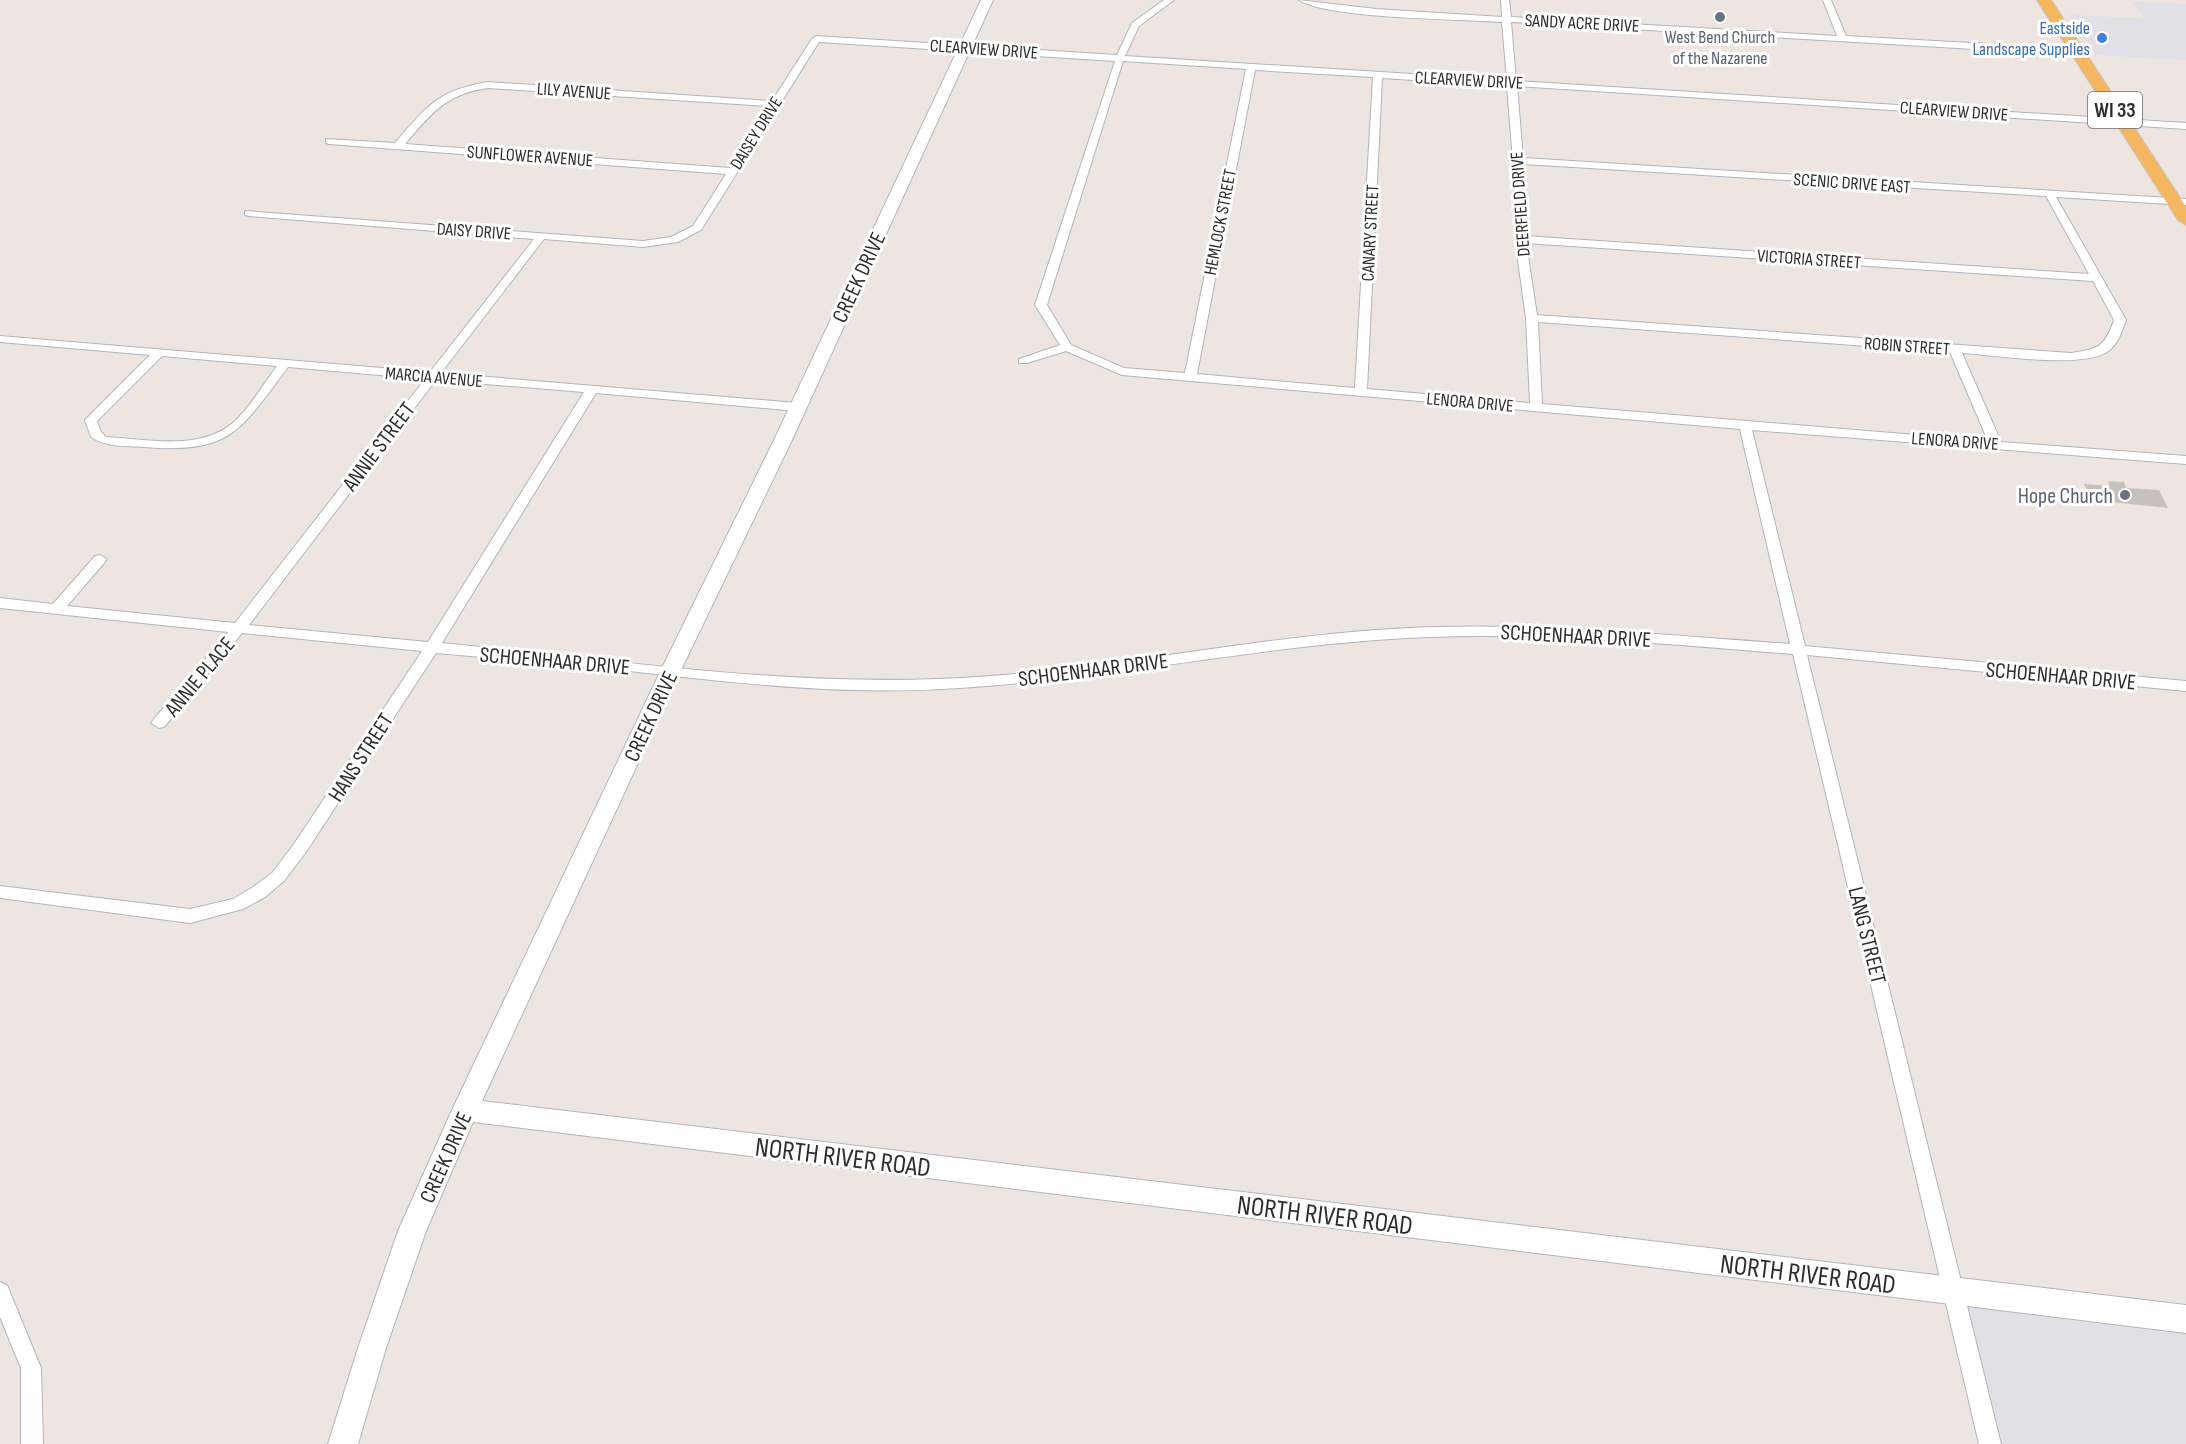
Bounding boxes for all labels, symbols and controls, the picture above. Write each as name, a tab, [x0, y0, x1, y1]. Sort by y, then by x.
street label: SANDY ACRE DRIVE	[1524, 10, 1640, 37]
marker: West Bend Church of the Nazarene	[1713, 10, 1727, 24]
place label: Eastside Landscape Supplies	[1972, 18, 2090, 60]
place label: West Bend Church of the Nazarene	[1665, 27, 1775, 69]
marker: Eastside Landscape Supplies	[2095, 31, 2109, 45]
street label: CLEARVIEW DRIVE	[929, 35, 1039, 64]
street label: CLEARVIEW DRIVE	[1414, 67, 1524, 94]
street label: LILY AVENUE	[536, 78, 612, 105]
road number: WI 33	[2088, 92, 2142, 128]
street label: DAISEY DRIVE	[726, 93, 787, 174]
street label: CLEARVIEW DRIVE	[1899, 97, 2009, 126]
street label: SUNFLOWER AVENUE	[466, 142, 594, 171]
street label: DEERFIELD DRIVE	[1506, 151, 1535, 257]
street label: HEMLOCK STREET	[1200, 167, 1241, 277]
street label: SCENIC DRIVE EAST	[1793, 169, 1911, 198]
street label: CANARY STREET	[1357, 184, 1384, 282]
street label: DAISY DRIVE	[436, 218, 512, 245]
street label: CREEK DRIVE	[827, 228, 892, 327]
street label: VICTORIA STREET	[1756, 245, 1862, 274]
street label: ROBIN STREET	[1863, 333, 1951, 360]
street label: MARCIA AVENUE	[384, 363, 484, 392]
street label: LENORA DRIVE	[1426, 388, 1514, 417]
street label: ANNIE STREET	[336, 397, 421, 497]
street label: LENORA DRIVE	[1911, 428, 1999, 455]
place label: Hope Church	[2018, 483, 2113, 510]
marker: Hope Church	[2118, 488, 2132, 502]
street label: SCHOENHAAR DRIVE	[1500, 619, 1652, 654]
street label: ANNIE PLACE	[158, 632, 241, 723]
street label: SCHOENHAAR DRIVE	[479, 641, 631, 682]
street label: SCHOENHAAR DRIVE	[1017, 648, 1170, 693]
street label: SCHOENHAAR DRIVE	[1985, 656, 2137, 697]
street label: CREEK DRIVE	[619, 667, 684, 766]
street label: HANS STREET	[323, 708, 400, 807]
street label: LANG STREET	[1841, 884, 1892, 987]
street label: CREEK DRIVE	[414, 1108, 478, 1207]
street label: NORTH RIVER ROAD	[753, 1131, 932, 1185]
street label: NORTH RIVER ROAD	[1235, 1189, 1414, 1243]
street label: NORTH RIVER ROAD	[1718, 1248, 1897, 1302]

